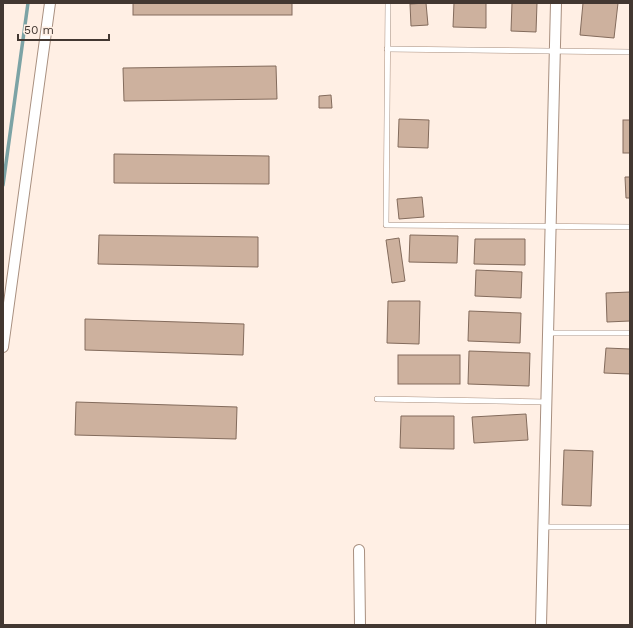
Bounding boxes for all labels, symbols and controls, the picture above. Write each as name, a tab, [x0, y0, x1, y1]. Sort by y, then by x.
scale bar	[18, 16, 109, 42]
text: 50 m	[24, 23, 54, 37]

